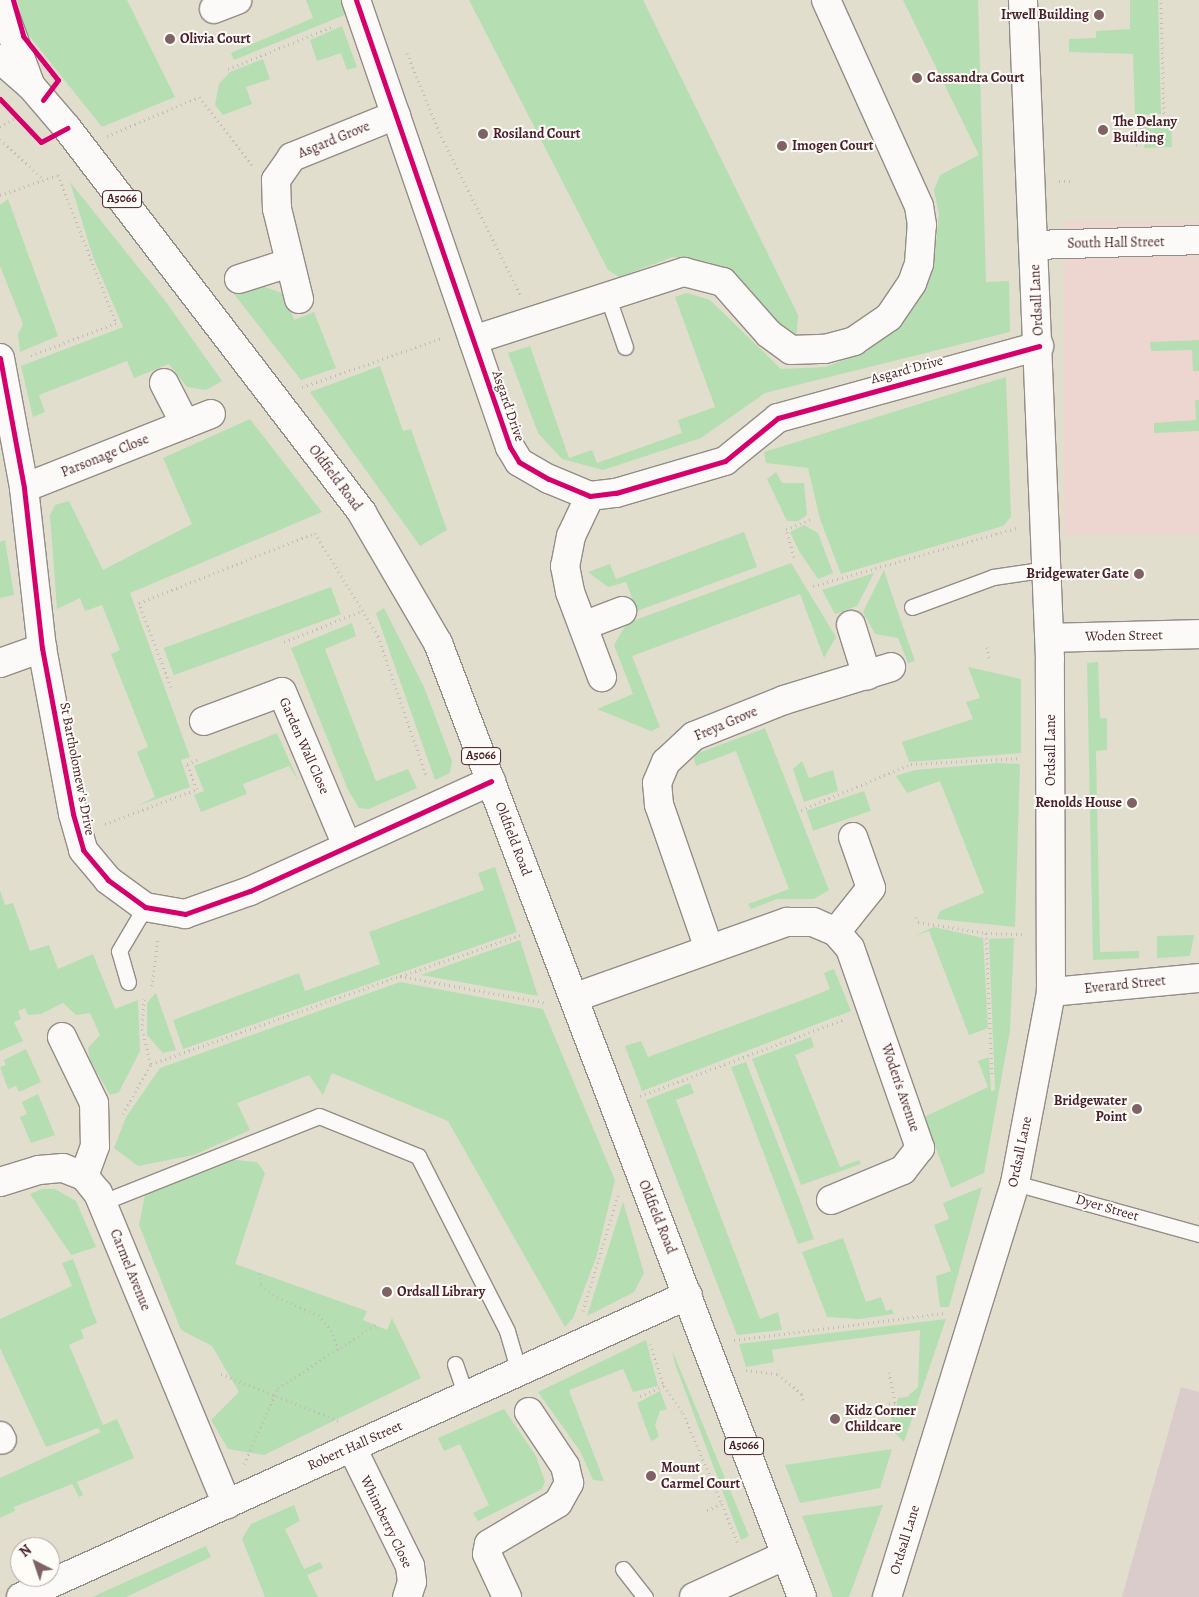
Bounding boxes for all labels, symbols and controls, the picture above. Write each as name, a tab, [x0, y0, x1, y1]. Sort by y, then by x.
place label: Irwell Building	[1001, 7, 1089, 23]
marker: Irwell Building	[1093, 9, 1105, 21]
place label: Olivia Court	[180, 31, 251, 47]
marker: Olivia Court	[164, 33, 176, 45]
place label: Cassandra Court	[927, 70, 1024, 86]
marker: Cassandra Court	[911, 72, 923, 84]
place label: The Delany Building	[1113, 114, 1177, 146]
street label: Asgard Grove	[296, 118, 372, 162]
marker: The Delany Building	[1097, 124, 1109, 136]
place label: Rosiland Court	[493, 126, 581, 142]
marker: Rosiland Court	[477, 128, 489, 140]
place label: Imogen Court	[792, 138, 874, 154]
marker: Imogen Court	[776, 140, 788, 152]
road number: A5066	[102, 190, 142, 208]
street label: South Hall Street	[1067, 234, 1165, 252]
street label: Ordsall Lane	[1027, 264, 1047, 336]
street label: Asgard Drive	[869, 352, 945, 388]
street label: Asgard Drive	[488, 368, 528, 444]
street label: Parsonage Close	[59, 431, 151, 481]
street label: Oldfield Road	[305, 442, 365, 514]
place label: Bridgewater Gate	[1026, 566, 1129, 582]
marker: Bridgewater Gate	[1133, 568, 1145, 580]
street label: Woden Street	[1085, 627, 1163, 645]
street label: Garden Wall Close	[275, 695, 333, 797]
street label: St Bartholomew's Drive	[56, 701, 98, 837]
street label: Freya Grove	[692, 703, 760, 745]
street label: Ordsall Lane	[1043, 714, 1059, 786]
road number: A5066	[461, 746, 501, 766]
place label: Renolds House	[1035, 795, 1122, 811]
marker: Renolds House	[1126, 797, 1138, 809]
street label: Oldfield Road	[491, 800, 535, 878]
street label: Everard Street	[1083, 972, 1167, 998]
street label: Woden's Avenue	[877, 1042, 923, 1134]
place label: Bridgewater Point	[1054, 1093, 1127, 1126]
marker: Bridgewater Point	[1131, 1103, 1143, 1115]
street label: Ordsall Lane	[1004, 1115, 1036, 1189]
street label: Oldfield Road	[635, 1178, 679, 1256]
street label: Dyer Street	[1074, 1191, 1140, 1225]
street label: Carmel Avenue	[106, 1227, 154, 1313]
place label: Ordsall Library	[397, 1284, 485, 1300]
marker: Ordsall Library	[381, 1286, 393, 1298]
place label: Kidz Corner Childcare	[845, 1403, 916, 1435]
marker: Kidz Corner Childcare	[829, 1413, 841, 1425]
street label: Robert Hall Street	[305, 1418, 405, 1474]
road number: A5066	[724, 1436, 764, 1455]
place label: Mount Carmel Court	[661, 1460, 740, 1492]
marker: Mount Carmel Court	[645, 1470, 657, 1482]
street label: Whimberry Close	[356, 1473, 416, 1571]
street label: Ordsall Lane	[886, 1503, 924, 1577]
north arrow	[10, 1537, 60, 1587]
text: N	[15, 1541, 36, 1562]

